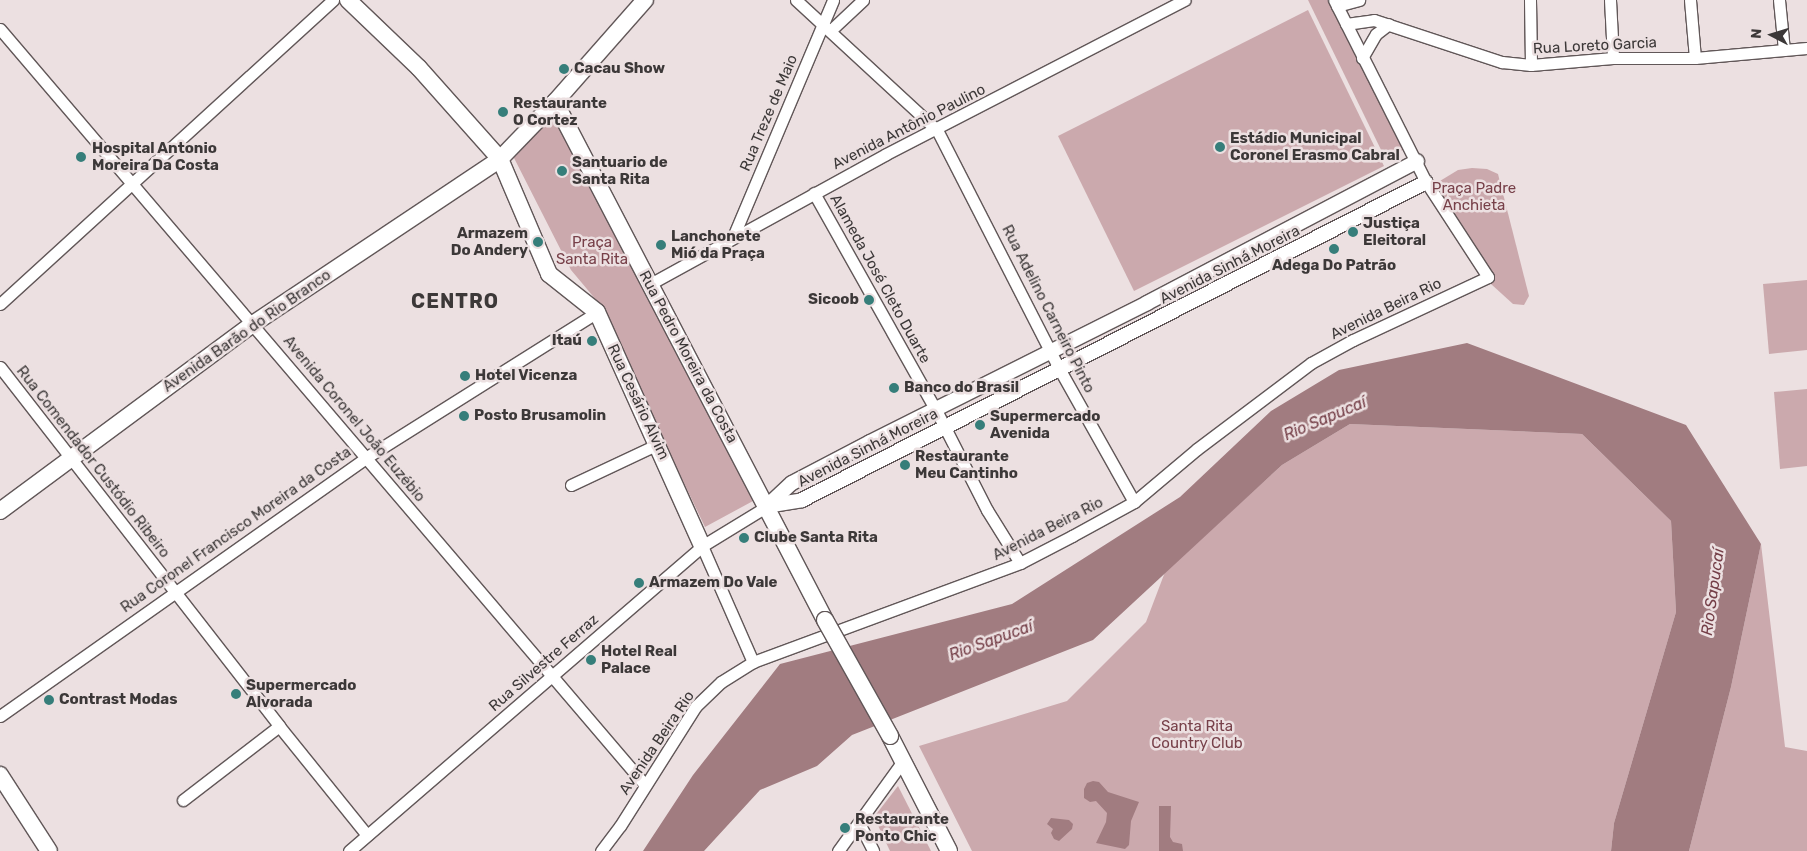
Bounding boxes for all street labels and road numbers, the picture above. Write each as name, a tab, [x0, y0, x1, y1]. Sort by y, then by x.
street label: Rua Loreto Garcia	[1533, 34, 1657, 58]
street label: Rua Treze de Maio	[736, 52, 802, 174]
street label: Avenida Antônio Paulino	[829, 80, 989, 174]
street label: Alameda José Cleto Duarte	[826, 191, 934, 367]
street label: Rua Adelino Carneiro Pinto	[998, 222, 1098, 396]
street label: Avenida Sinhá Moreira	[1157, 222, 1303, 308]
street label: Avenida Barão do Rio Branco	[160, 266, 334, 396]
street label: Rua Pedro Moreira da Costa	[635, 268, 741, 446]
street label: Avenida Beira Rio	[1328, 274, 1444, 344]
street label: Avenida Coronel João Euzébio	[279, 332, 429, 506]
street label: Rua Cesário Alvim	[603, 341, 673, 463]
street label: Rua Comendador Custódio Ribeiro	[12, 362, 174, 562]
street label: Avenida Sinhá Moreira	[795, 405, 941, 491]
street label: Rua Coronel Francisco Moreira da Costa	[117, 443, 355, 617]
street label: Avenida Beira Rio	[990, 493, 1106, 565]
street label: Rua Silvestre Ferraz	[486, 611, 602, 715]
street label: Avenida Beira Rio	[616, 688, 698, 798]

